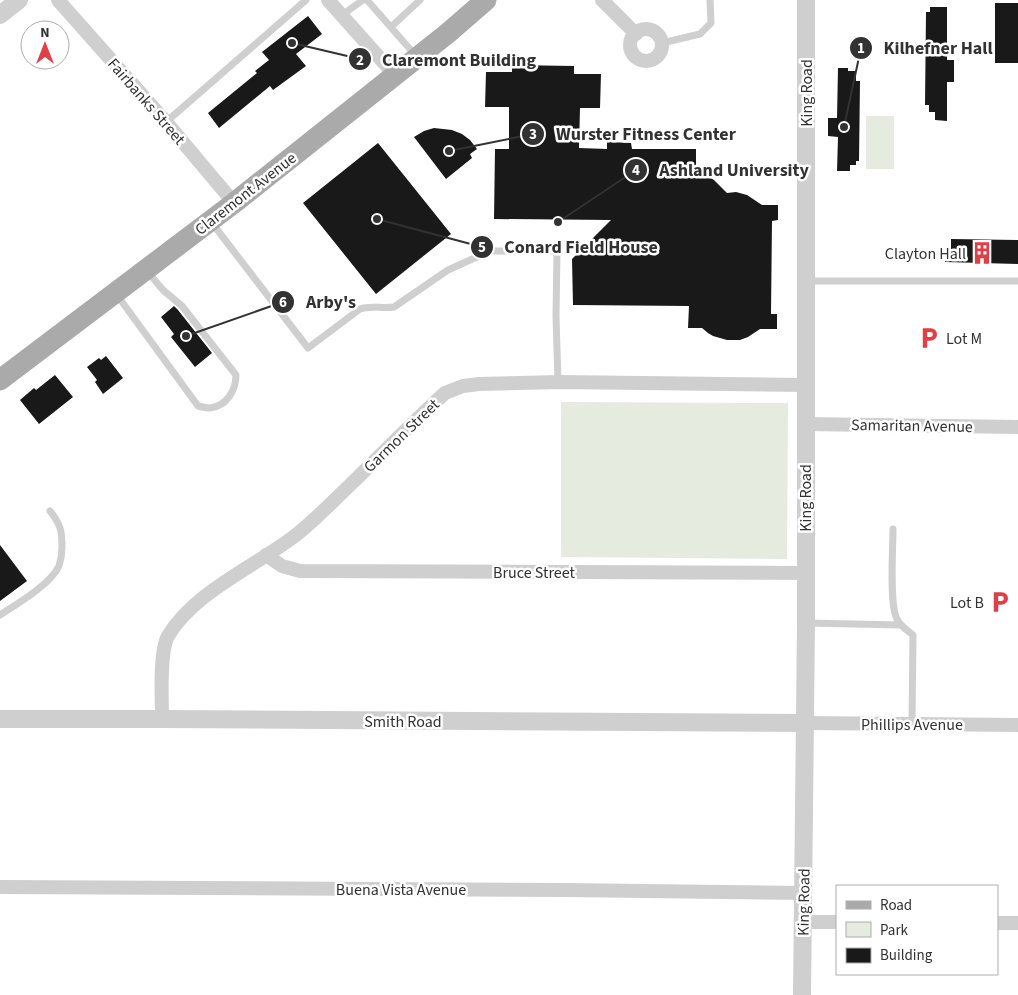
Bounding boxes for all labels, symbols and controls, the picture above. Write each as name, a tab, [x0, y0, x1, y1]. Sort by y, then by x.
north arrow	[20, 20, 70, 70]
text: N	[40, 23, 50, 43]
callout: Kilhefner Hall	[848, 31, 1002, 64]
text: Kilhefner Hall	[883, 36, 993, 61]
text: 1	[857, 38, 865, 59]
callout: Claremont Building	[347, 43, 546, 76]
text: Claremont Building	[382, 48, 536, 73]
text: 2	[356, 50, 364, 71]
street label: Fairbanks Street	[102, 54, 190, 150]
street label: King Road	[796, 59, 818, 127]
callout: Wurster Fitness Center	[521, 118, 746, 151]
text: Wurster Fitness Center	[556, 122, 737, 147]
text: 3	[529, 124, 537, 145]
street label: Claremont Avenue	[190, 147, 301, 240]
callout: Ashland University	[624, 153, 819, 186]
text: Ashland University	[658, 158, 809, 183]
text: 4	[632, 160, 640, 181]
callout: Conard Field House	[469, 231, 668, 264]
text: Conard Field House	[504, 235, 658, 260]
text: 5	[478, 237, 486, 258]
building icon: Clayton Hall	[969, 240, 995, 266]
place label: Clayton Hall	[885, 243, 966, 265]
callout: Arby's	[271, 285, 366, 318]
text: Arby's	[305, 290, 356, 315]
text: 6	[279, 292, 287, 313]
parking icon: Lot M	[916, 325, 942, 351]
place label: Lot M	[946, 328, 982, 350]
street label: Garmon Street	[359, 394, 445, 477]
street label: Samaritan Avenue	[851, 414, 973, 438]
street label: King Road	[795, 464, 817, 532]
street label: Bruce Street	[493, 562, 576, 584]
parking icon: Lot B	[987, 589, 1013, 615]
place label: Lot B	[950, 592, 984, 614]
street label: Smith Road	[364, 711, 442, 733]
street label: Phillips Avenue	[861, 714, 963, 736]
street label: King Road	[792, 868, 816, 936]
street label: Buena Vista Avenue	[336, 879, 466, 901]
legend	[836, 885, 998, 975]
text: Road	[880, 895, 912, 916]
text: Park	[880, 920, 909, 941]
text: Building	[880, 945, 933, 966]

